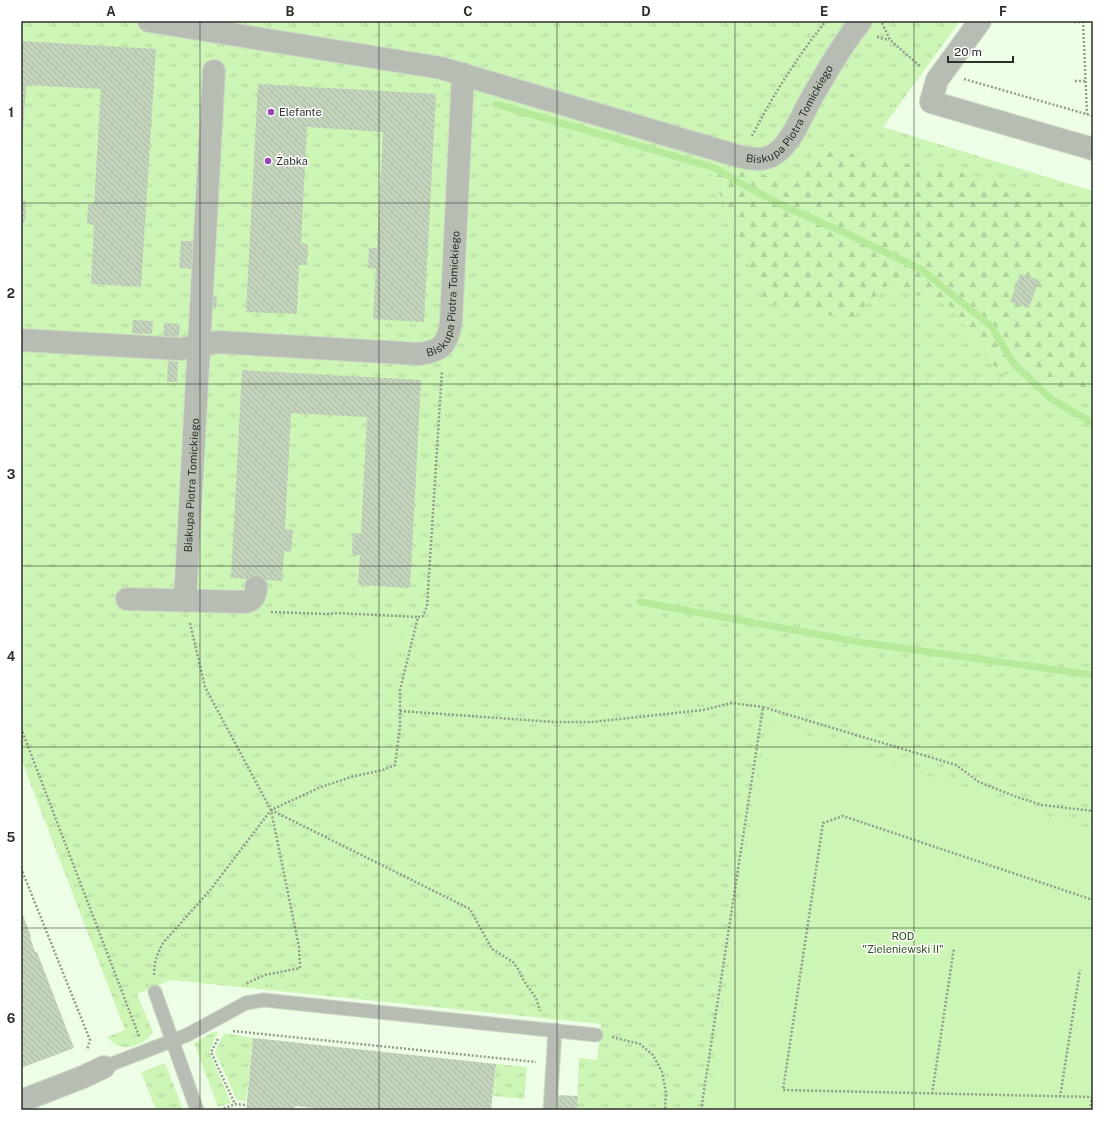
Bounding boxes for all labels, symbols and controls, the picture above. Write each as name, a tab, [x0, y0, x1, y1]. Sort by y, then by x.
text: A	[106, 4, 116, 19]
text: B	[286, 4, 295, 19]
text: C	[463, 4, 473, 19]
text: D	[641, 4, 651, 19]
text: E	[820, 4, 828, 19]
text: F	[999, 4, 1007, 19]
scale bar	[948, 38, 1013, 64]
text: 20 m	[954, 45, 982, 59]
street label: Biskupa Piotra Tomickiego	[745, 63, 835, 165]
text: 1	[8, 105, 14, 120]
place label: Elefante	[279, 106, 322, 118]
marker: Elefante	[266, 107, 276, 117]
place label: Żabka	[276, 154, 308, 167]
marker: Żabka	[263, 156, 273, 166]
street label: Biskupa Piotra Tomickiego	[425, 230, 461, 359]
text: 2	[7, 286, 15, 301]
street label: Biskupa Piotra Tomickiego	[182, 418, 201, 553]
text: 3	[7, 467, 16, 482]
text: 4	[7, 649, 16, 664]
text: 5	[7, 830, 16, 845]
park label: ROD "Zieleniewski II"	[862, 930, 944, 955]
text: 6	[7, 1011, 16, 1026]

